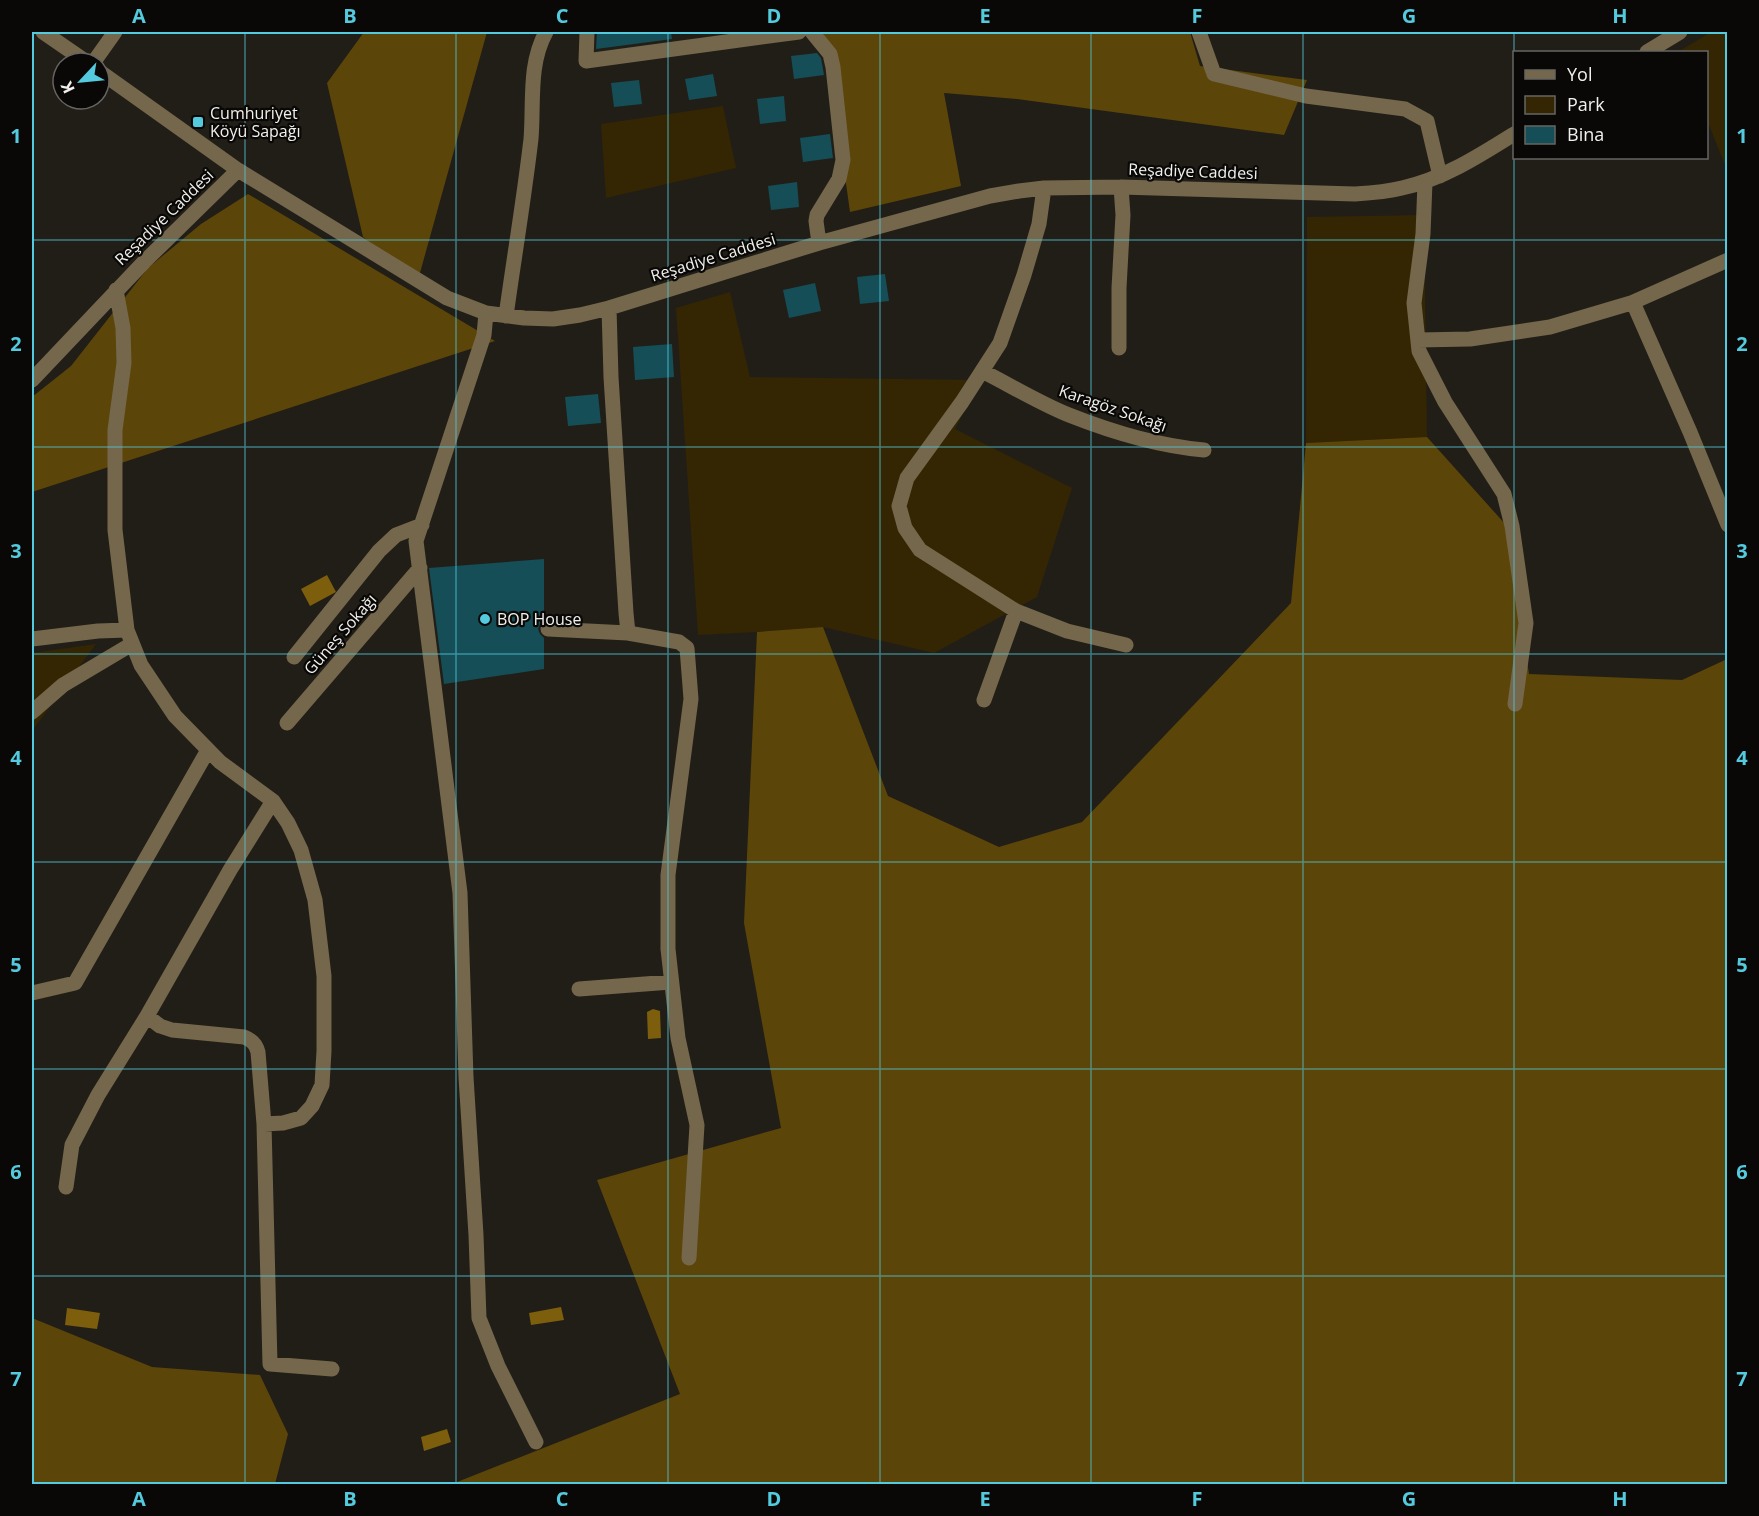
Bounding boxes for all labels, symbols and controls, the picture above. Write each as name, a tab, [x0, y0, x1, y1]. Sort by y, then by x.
text: A	[132, 2, 146, 29]
text: B	[343, 2, 357, 29]
text: C	[556, 2, 569, 29]
text: D	[767, 2, 781, 29]
text: E	[979, 2, 991, 29]
text: F	[1192, 2, 1202, 29]
text: G	[1402, 2, 1416, 29]
text: H	[1612, 2, 1628, 29]
north arrow	[51, 51, 111, 111]
legend	[1513, 51, 1708, 159]
text: Yol	[1567, 62, 1592, 86]
text: K	[55, 78, 80, 97]
text: Park	[1567, 92, 1605, 116]
place label: Cumhuriyet Köyü Sapağı	[210, 102, 300, 142]
marker: Cumhuriyet Köyü Sapağı	[191, 115, 205, 129]
text: 1	[10, 122, 22, 149]
text: Bina	[1567, 122, 1604, 146]
text: 1	[1736, 122, 1748, 149]
street label: Reşadiye Caddesi	[1128, 158, 1258, 184]
street label: Reşadiye Caddesi	[110, 164, 218, 270]
street label: Reşadiye Caddesi	[648, 228, 778, 286]
text: 2	[10, 330, 22, 357]
text: 2	[1736, 330, 1748, 357]
street label: Karagöz Sokağı	[1056, 379, 1170, 437]
text: 3	[10, 537, 22, 564]
text: 3	[1736, 537, 1748, 564]
street label: Güneş Sokağı	[299, 589, 381, 679]
place label: BOP House	[497, 608, 581, 630]
marker: BOP House	[478, 612, 492, 626]
text: 4	[10, 744, 22, 771]
text: 4	[1736, 744, 1748, 771]
text: 5	[10, 951, 22, 978]
text: 5	[1736, 951, 1748, 978]
text: 6	[10, 1158, 22, 1185]
text: 6	[1736, 1158, 1748, 1185]
text: 7	[10, 1365, 22, 1392]
text: 7	[1736, 1365, 1748, 1392]
text: A	[132, 1485, 146, 1512]
text: B	[343, 1485, 357, 1512]
text: C	[556, 1485, 569, 1512]
text: D	[767, 1485, 781, 1512]
text: E	[979, 1485, 991, 1512]
text: F	[1192, 1485, 1202, 1512]
text: G	[1402, 1485, 1416, 1512]
text: H	[1612, 1485, 1628, 1512]

